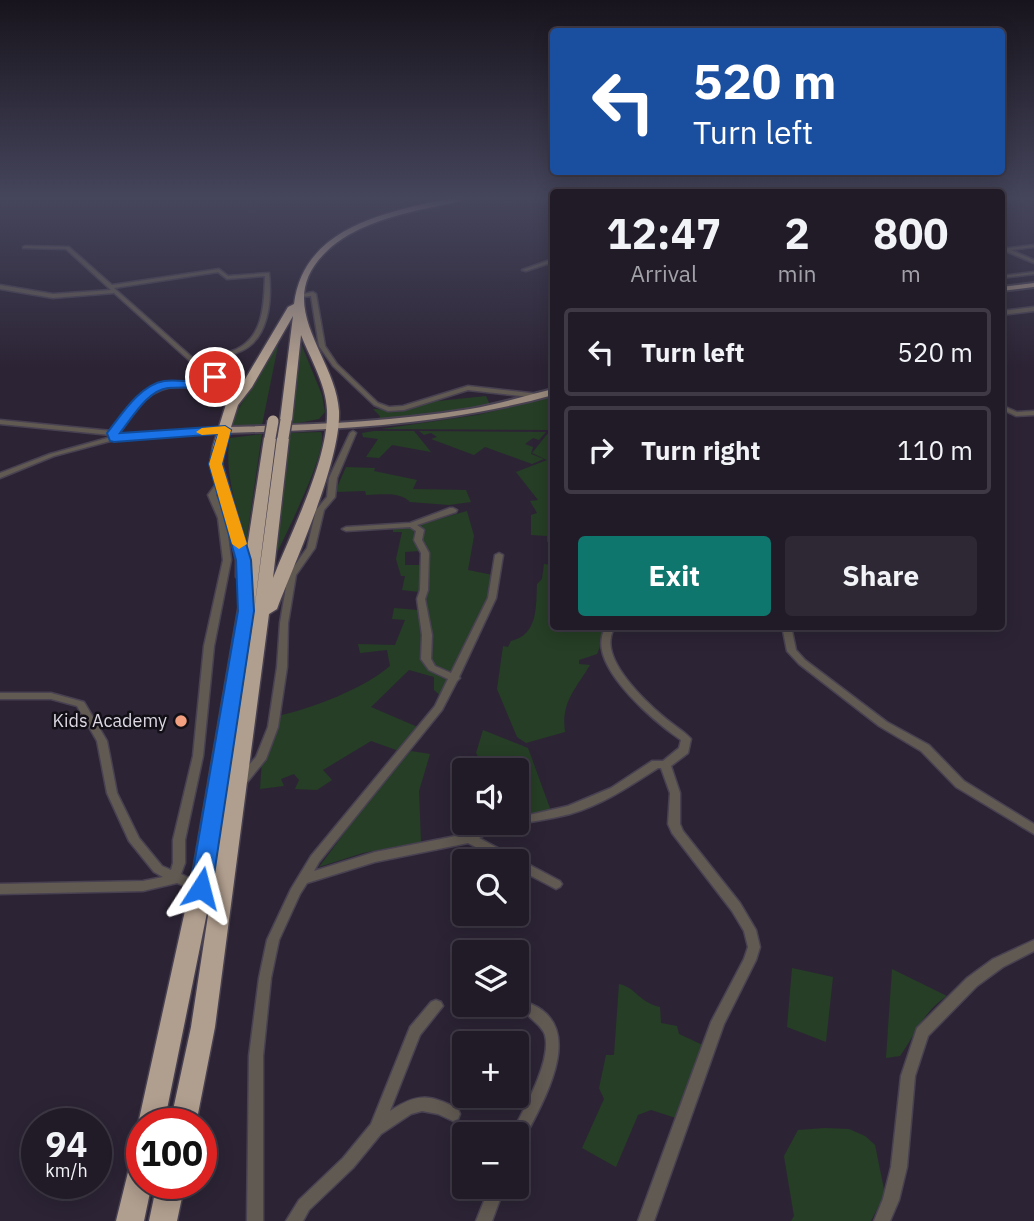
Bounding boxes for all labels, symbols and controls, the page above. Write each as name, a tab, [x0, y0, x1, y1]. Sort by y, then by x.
text: 520 m	[693, 49, 837, 112]
icon: left	[578, 56, 669, 147]
text: Turn left	[693, 111, 813, 153]
text: 12:47	[606, 206, 721, 261]
text: 2	[784, 206, 810, 261]
text: 800	[873, 206, 949, 261]
text: Arrival	[630, 258, 697, 288]
text: min	[778, 258, 816, 288]
text: m	[901, 258, 921, 288]
icon: left	[582, 333, 620, 371]
text: Turn left	[641, 335, 744, 369]
text: 520 m	[897, 335, 973, 369]
pin	[185, 347, 245, 407]
icon: arrive	[196, 358, 234, 396]
icon: right	[582, 431, 620, 469]
text: Turn right	[641, 433, 760, 467]
text: 110 m	[897, 433, 973, 467]
button: Exit	[578, 536, 771, 616]
button: Share	[785, 536, 977, 616]
place label: Kids Academy	[53, 709, 167, 732]
marker: Kids Academy	[173, 713, 189, 729]
map controls	[452, 758, 529, 1199]
button: sound	[452, 758, 529, 835]
button: search	[452, 849, 529, 926]
position arrow	[164, 851, 238, 925]
button: layers	[452, 940, 529, 1017]
button: +	[452, 1031, 529, 1108]
speed limit sign: 100	[126, 1108, 217, 1199]
text: 94	[45, 1121, 88, 1167]
button: −	[452, 1122, 529, 1199]
text: km/h	[45, 1159, 88, 1182]

